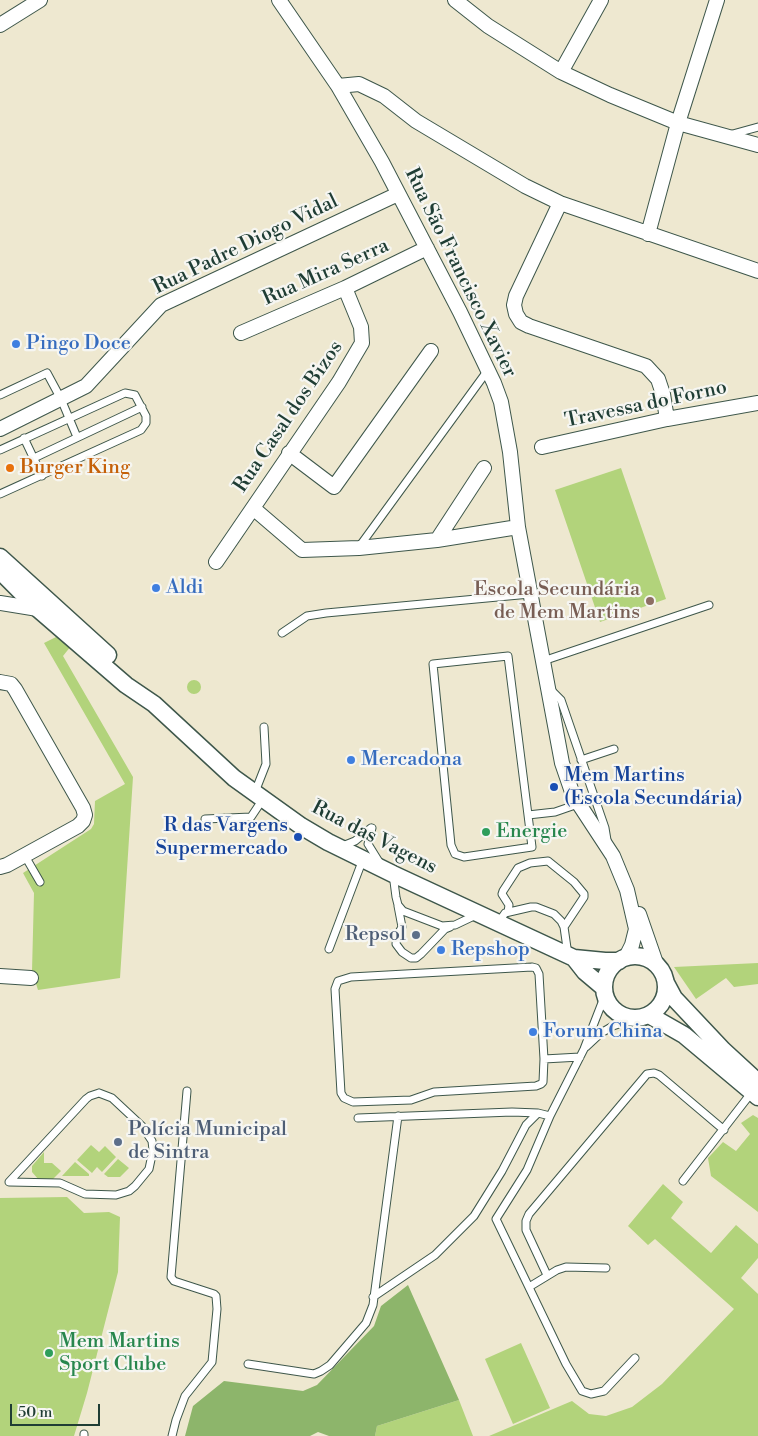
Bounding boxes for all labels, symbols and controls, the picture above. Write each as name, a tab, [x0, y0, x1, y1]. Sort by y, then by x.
street label: Rua São Francisco Xavier	[399, 164, 521, 382]
street label: Rua Padre Diogo Vidal	[150, 190, 342, 300]
street label: Rua Mira Serra	[259, 234, 393, 312]
place label: Pingo Doce	[26, 332, 131, 356]
street label: Rua Casal dos Bizos	[229, 337, 349, 497]
marker: Pingo Doce	[10, 338, 22, 350]
street label: Travessa do Forno	[563, 376, 729, 434]
place label: Burger King	[20, 456, 130, 480]
marker: Burger King	[4, 462, 16, 474]
place label: Aldi	[166, 576, 204, 600]
place label: Escola Secundária de Mem Martins	[474, 578, 640, 625]
marker: Aldi	[150, 582, 162, 594]
marker: Escola Secundária de Mem Martins	[644, 595, 656, 607]
place label: Mercadona	[361, 748, 462, 772]
marker: Mercadona	[345, 754, 357, 766]
place label: Mem Martins (Escola Secundária)	[564, 764, 743, 811]
marker: Mem Martins (Escola Secundária)	[548, 781, 560, 793]
street label: Rua das Vagens	[307, 796, 441, 880]
place label: R das Vargens Supermercado	[156, 814, 288, 861]
place label: Energie	[496, 820, 567, 844]
marker: Energie	[480, 826, 492, 838]
marker: R das Vargens Supermercado	[292, 831, 304, 843]
place label: Repsol	[345, 923, 406, 947]
marker: Repsol	[410, 929, 422, 941]
place label: Repshop	[451, 938, 530, 962]
marker: Repshop	[435, 944, 447, 956]
place label: Forum China	[543, 1020, 662, 1044]
marker: Forum China	[527, 1026, 539, 1038]
place label: Polícia Municipal de Sintra	[128, 1118, 287, 1165]
marker: Polícia Municipal de Sintra	[112, 1136, 124, 1148]
place label: Mem Martins Sport Clube	[59, 1330, 180, 1377]
marker: Mem Martins Sport Clube	[43, 1347, 55, 1359]
scale bar	[12, 1394, 102, 1426]
text: 50 m	[18, 1403, 52, 1422]

